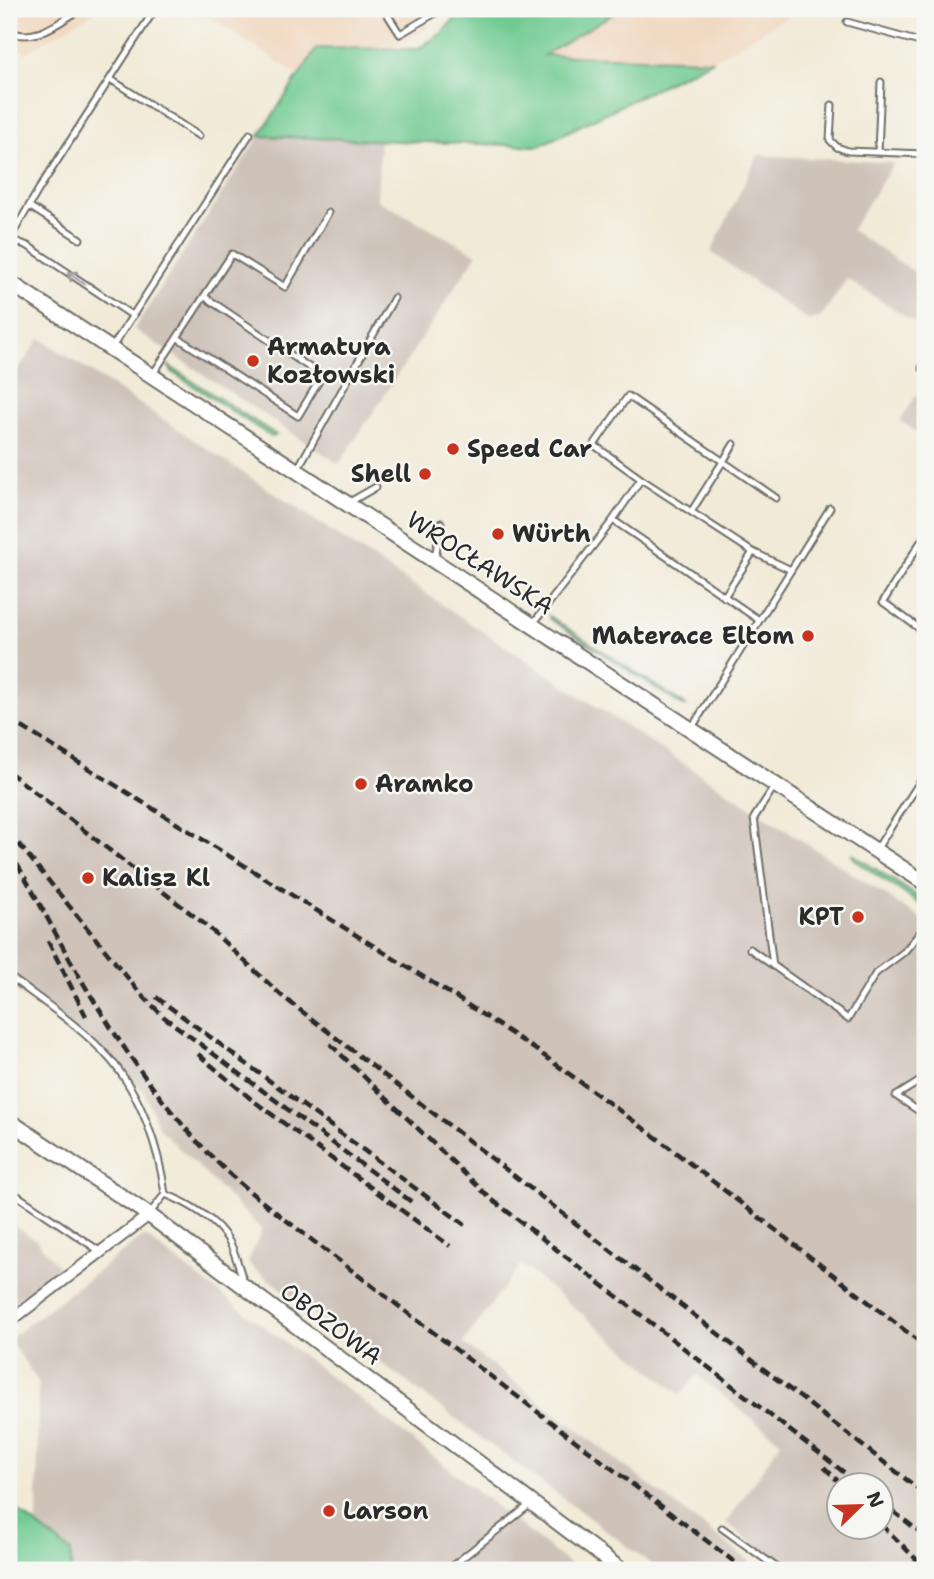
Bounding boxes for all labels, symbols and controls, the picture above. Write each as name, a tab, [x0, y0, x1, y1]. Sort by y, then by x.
one-way arrow	[67, 271, 86, 285]
place label: Armatura Kozłowski	[267, 331, 395, 391]
marker: Armatura Kozłowski	[245, 353, 261, 369]
place label: Speed Car	[467, 433, 592, 465]
marker: Speed Car	[445, 441, 461, 457]
place label: Shell	[351, 458, 411, 490]
marker: Shell	[417, 466, 433, 482]
street label: WROCŁAWSKA	[400, 503, 560, 623]
place label: Würth	[512, 518, 591, 550]
marker: Würth	[490, 526, 506, 542]
place label: Materace Eltom	[592, 620, 794, 652]
marker: Materace Eltom	[800, 628, 816, 644]
place label: Aramko	[375, 768, 474, 800]
marker: Aramko	[353, 776, 369, 792]
place label: Kalisz Kl	[102, 862, 210, 894]
marker: Kalisz Kl	[80, 870, 96, 886]
place label: KPT	[799, 901, 844, 933]
marker: KPT	[850, 909, 866, 925]
street label: OBOZOWA	[274, 1275, 388, 1373]
north arrow	[825, 1470, 895, 1540]
text: N	[861, 1488, 890, 1511]
place label: Larson	[343, 1495, 428, 1527]
marker: Larson	[321, 1503, 337, 1519]

